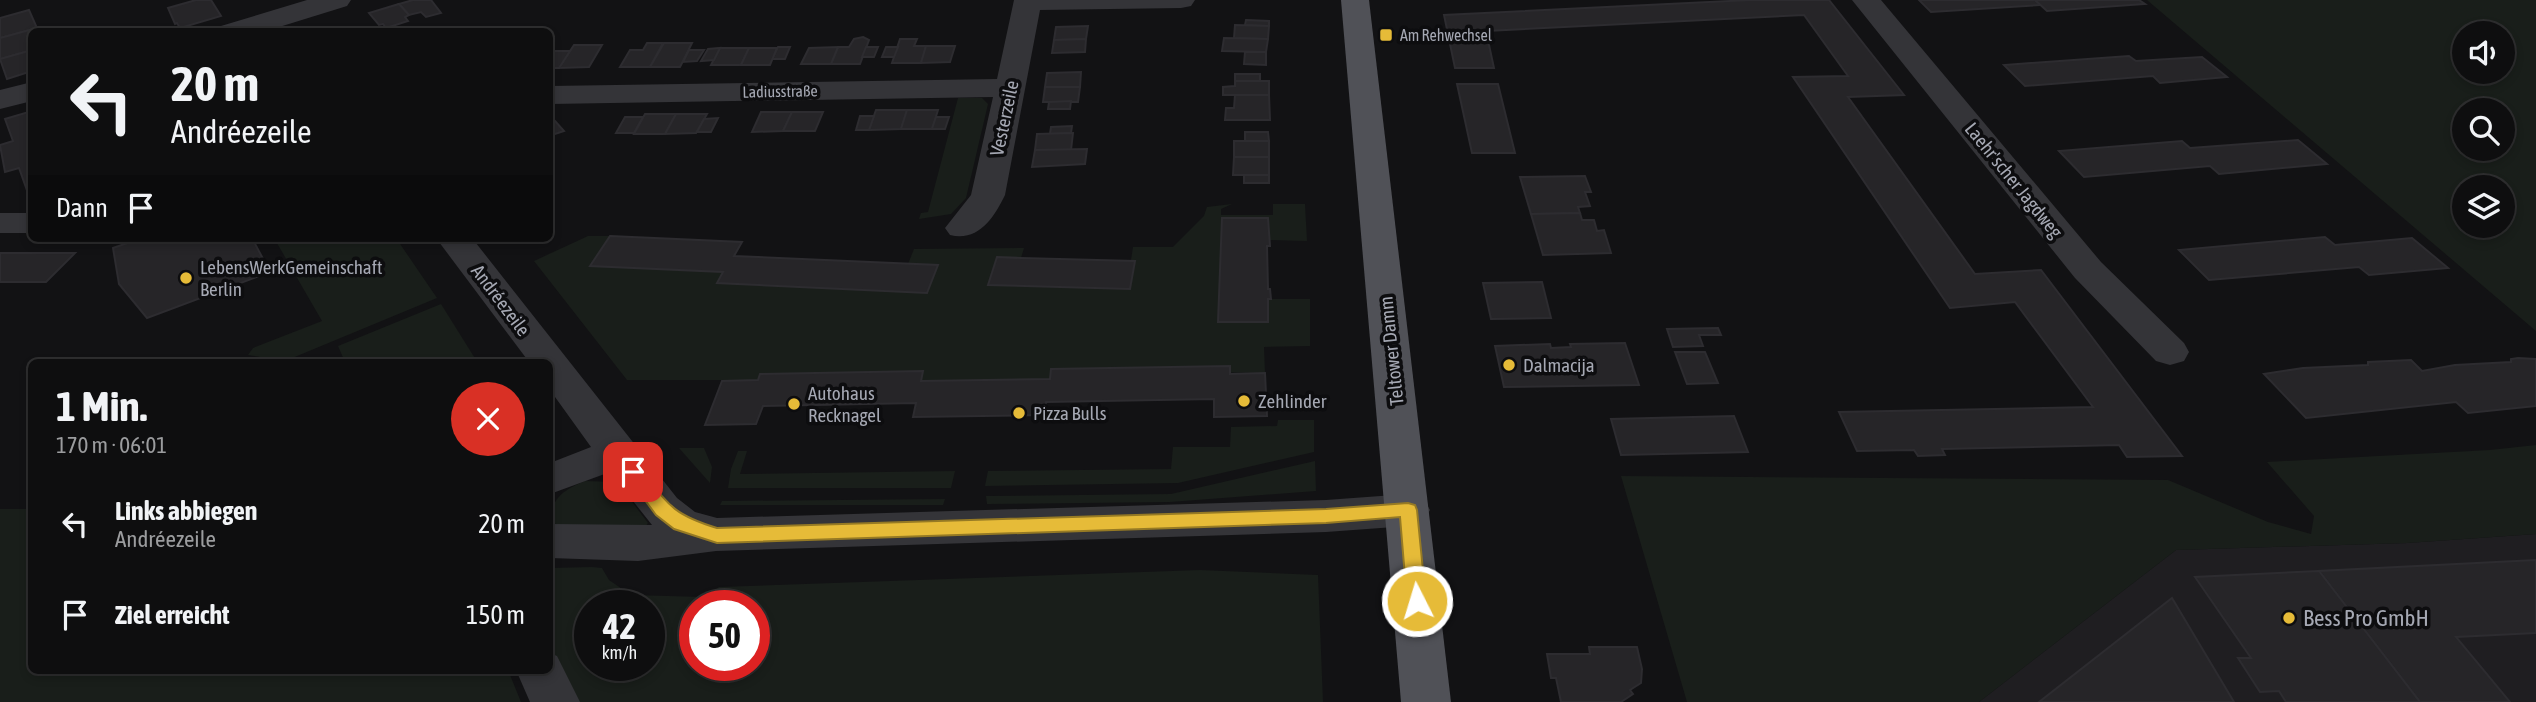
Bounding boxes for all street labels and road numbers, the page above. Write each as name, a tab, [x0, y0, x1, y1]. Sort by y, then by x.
street label: Vesterzeile	[985, 78, 1023, 158]
street label: Ladiusstraße	[742, 81, 818, 101]
street label: Laehr'scher Jagdweg	[1961, 118, 2068, 243]
street label: Andréezeile	[467, 260, 535, 340]
street label: Teltower Damm	[1374, 295, 1408, 407]

